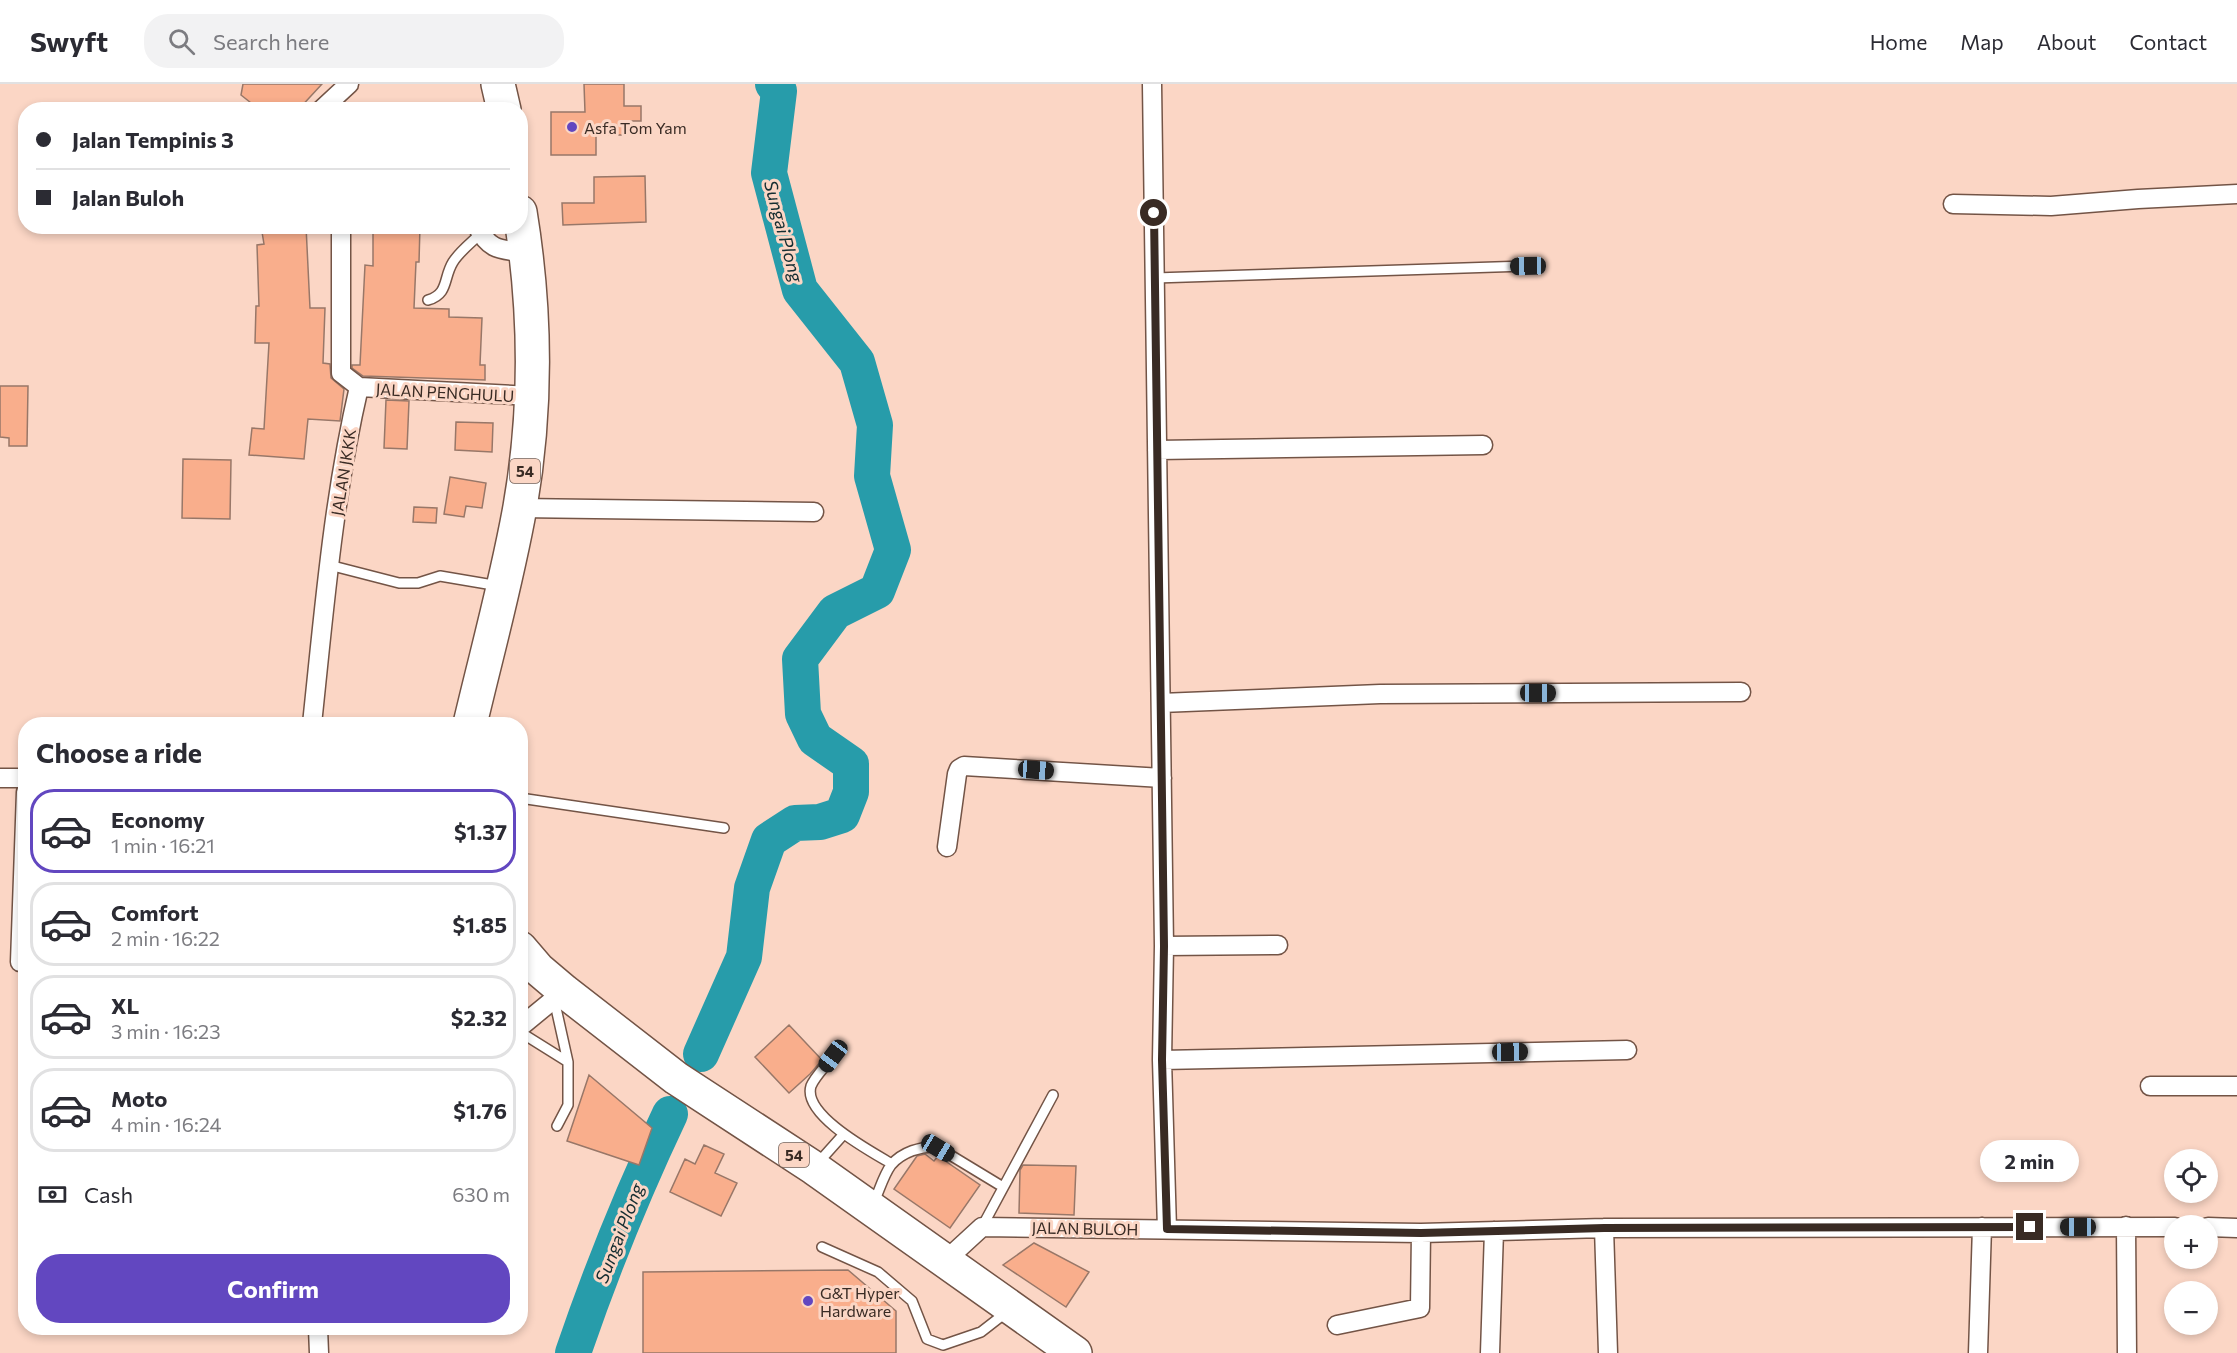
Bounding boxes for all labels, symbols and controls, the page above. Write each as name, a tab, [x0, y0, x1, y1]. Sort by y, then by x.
search box	[144, 14, 564, 68]
text: Swyft	[30, 24, 108, 58]
icon: search	[165, 25, 198, 58]
text: Search here	[213, 28, 329, 55]
text: Home	[1870, 29, 1927, 54]
text: Map	[1960, 29, 2004, 54]
text: About	[2037, 29, 2096, 54]
text: Contact	[2129, 29, 2207, 54]
place label: Asfa Tom Yam	[584, 118, 687, 137]
marker: Asfa Tom Yam	[565, 120, 579, 134]
text: Jalan Tempinis 3	[72, 126, 234, 153]
water label: Sungai Plong	[760, 178, 808, 286]
text: Jalan Buloh	[72, 184, 184, 211]
route start	[1140, 199, 1167, 226]
car	[1510, 257, 1546, 275]
street label: JALAN PENGHULU	[375, 379, 515, 405]
street label: JALAN JKKK	[327, 427, 359, 517]
road number: 54	[510, 459, 540, 483]
car	[1520, 684, 1556, 702]
text: Choose a ride	[36, 736, 202, 769]
car	[1017, 760, 1055, 780]
icon: car	[39, 804, 93, 858]
text: Economy	[111, 806, 205, 833]
text: $1.37	[454, 818, 507, 845]
text: 1 min · 16:21	[111, 833, 215, 857]
icon: car	[39, 897, 93, 951]
text: Comfort	[111, 899, 199, 926]
text: $1.85	[452, 911, 507, 938]
text: 2 min · 16:22	[111, 926, 220, 950]
icon: car	[39, 990, 93, 1044]
text: XL	[111, 992, 139, 1019]
text: $2.32	[451, 1004, 507, 1031]
text: 3 min · 16:23	[111, 1019, 221, 1043]
car	[815, 1036, 851, 1076]
car	[1492, 1043, 1528, 1061]
icon: car	[39, 1083, 93, 1137]
text: Moto	[111, 1085, 167, 1112]
text: $1.76	[453, 1097, 507, 1124]
text: 4 min · 16:24	[111, 1112, 221, 1136]
car	[918, 1131, 958, 1165]
callout: 2 min	[1980, 1140, 2080, 1182]
road number: 54	[779, 1143, 809, 1167]
text: 2 min	[2005, 1149, 2054, 1173]
map controls	[2164, 1149, 2218, 1335]
button: locate	[2164, 1149, 2218, 1203]
icon: cash	[36, 1178, 69, 1211]
water label: Sungai Plong	[590, 1179, 648, 1286]
text: Cash	[84, 1181, 133, 1208]
text: 630 m	[452, 1182, 510, 1206]
route end	[2016, 1213, 2043, 1240]
button: +	[2164, 1215, 2218, 1269]
street label: JALAN BULOH	[1031, 1218, 1139, 1238]
car	[2060, 1218, 2096, 1236]
button: Confirm	[36, 1254, 510, 1323]
button: −	[2164, 1281, 2218, 1335]
place label: G&T Hyper Hardware	[820, 1283, 900, 1320]
marker: G&T Hyper Hardware	[801, 1294, 815, 1308]

